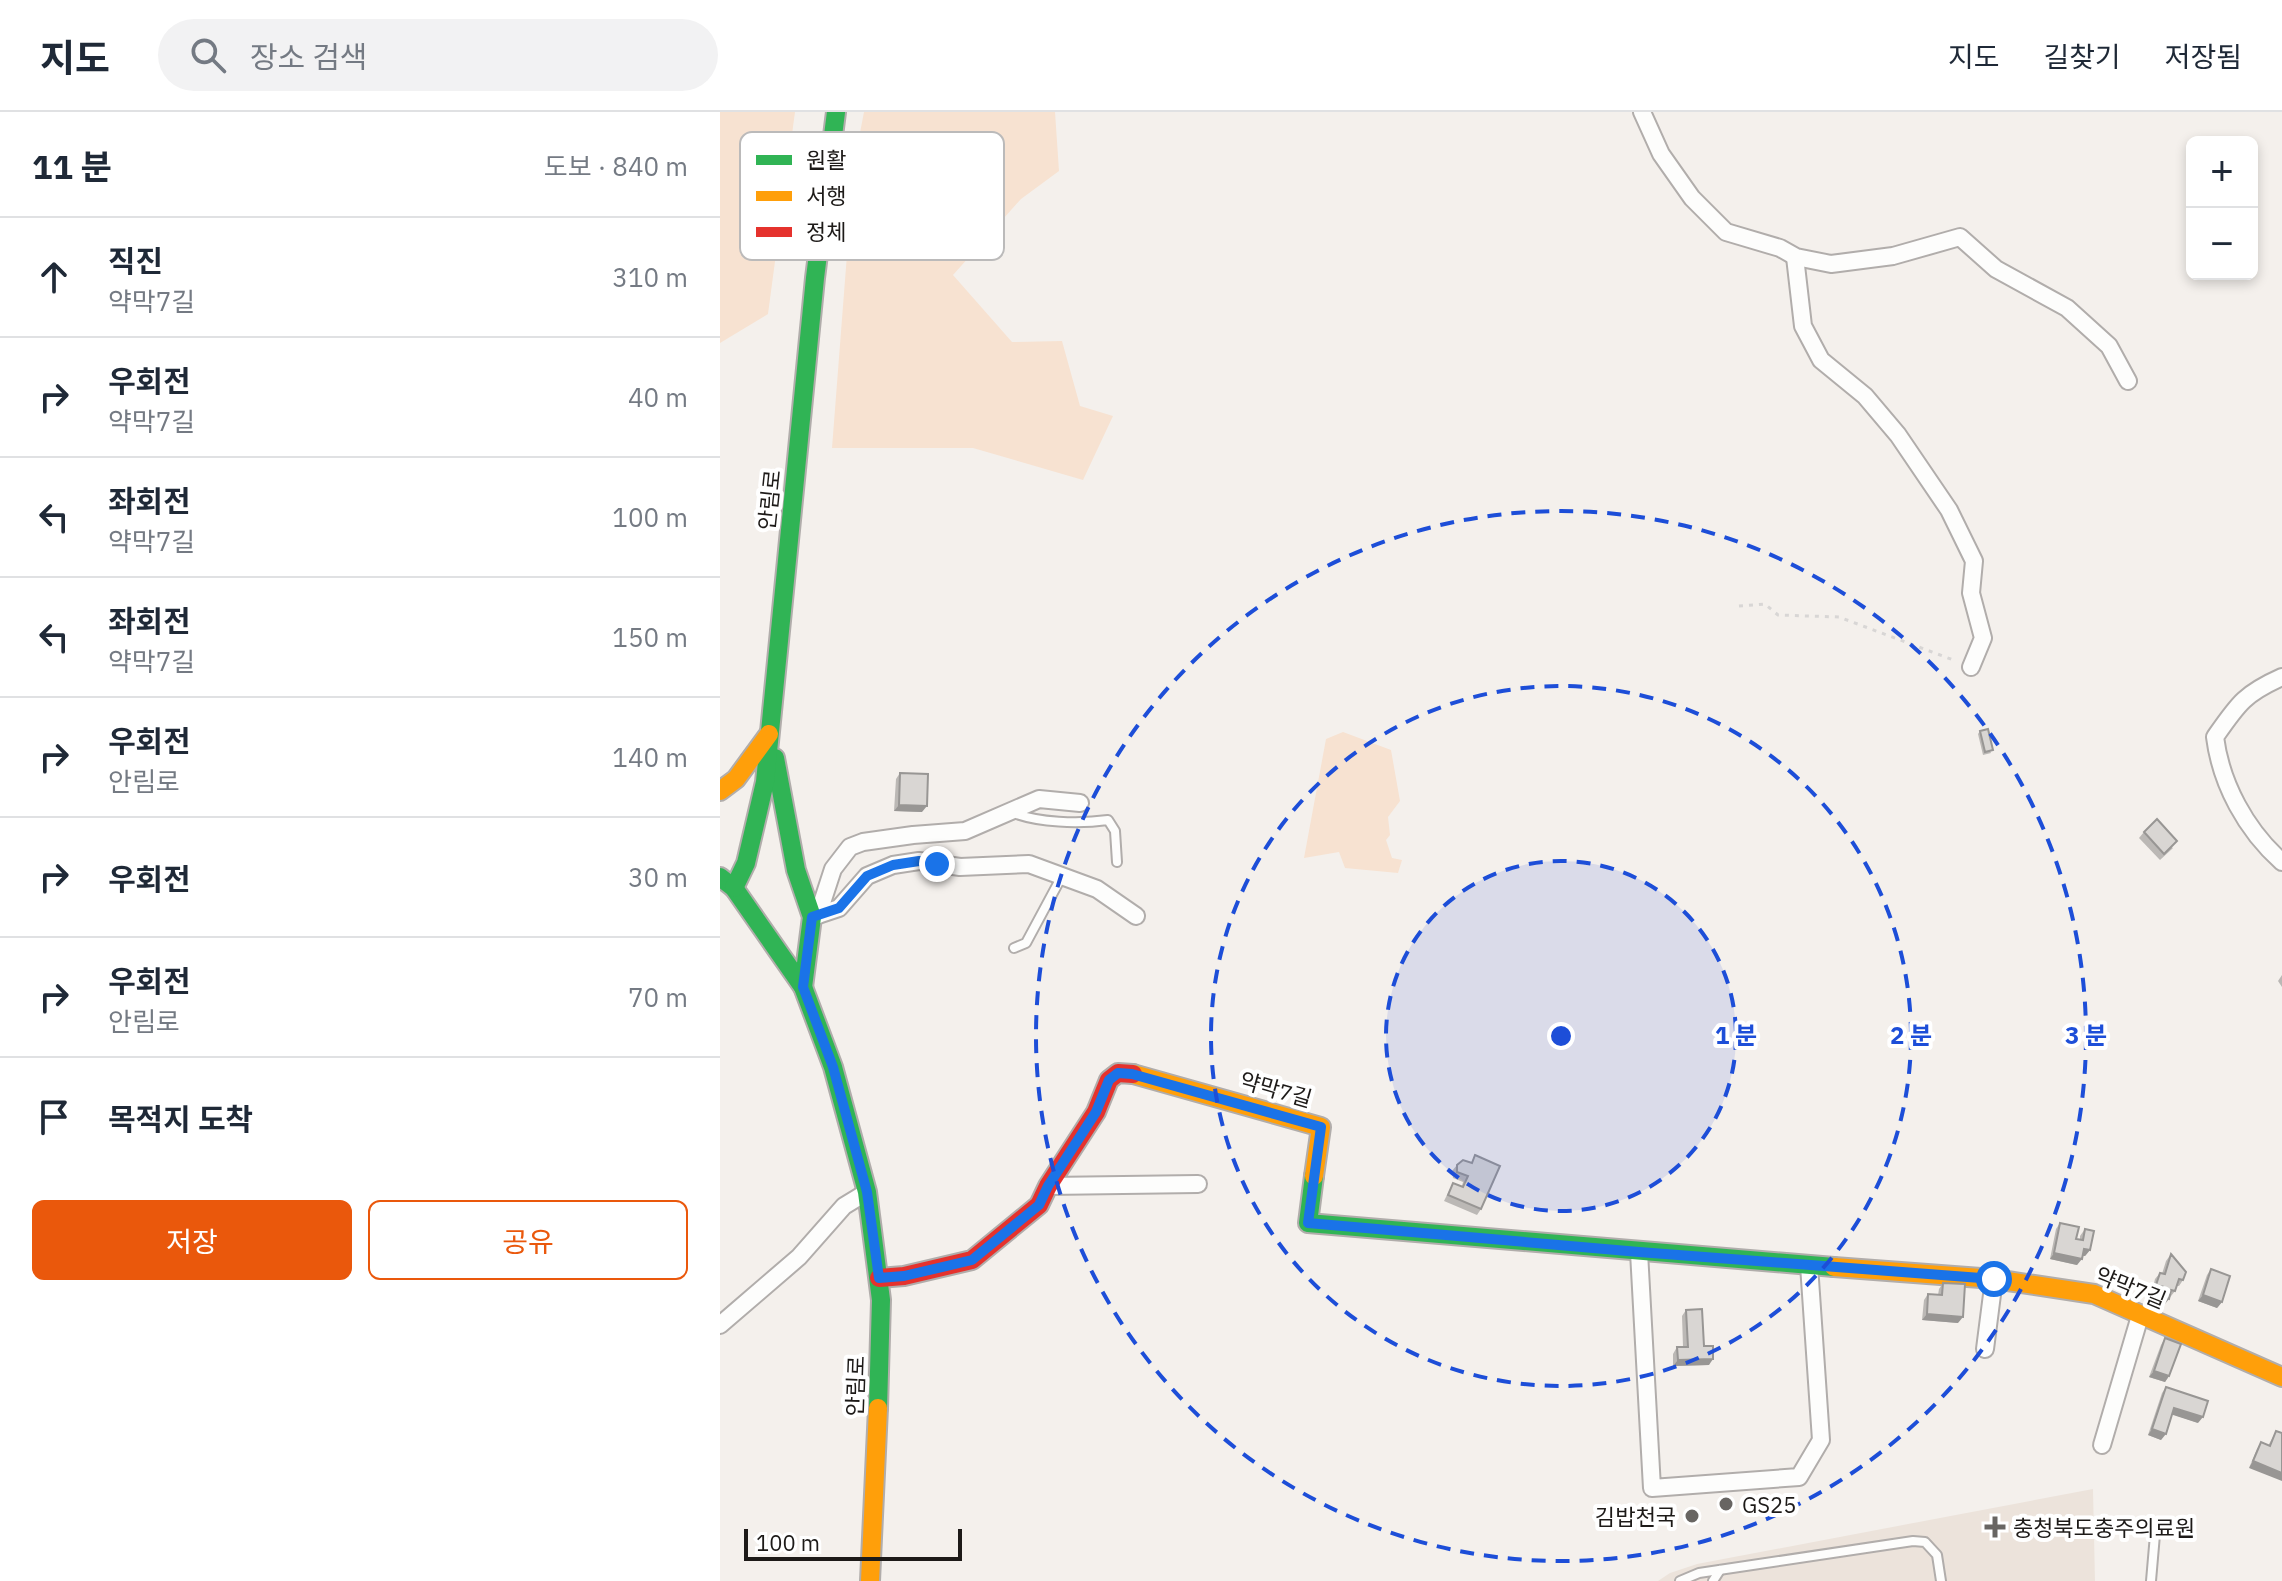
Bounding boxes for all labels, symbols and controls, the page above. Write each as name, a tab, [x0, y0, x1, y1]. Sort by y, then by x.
search box	[158, 19, 718, 91]
text: 지도	[40, 33, 110, 82]
icon: search	[186, 33, 230, 77]
text: 장소 검색	[250, 37, 367, 76]
text: 지도	[1948, 38, 1999, 75]
text: 길찾기	[2043, 38, 2121, 75]
text: 저장됨	[2165, 38, 2242, 75]
legend	[740, 132, 1004, 260]
map controls	[2186, 136, 2258, 280]
button: +	[2186, 136, 2258, 208]
text: 11 분	[32, 144, 112, 188]
text: 원활	[806, 145, 846, 174]
text: 도보 · 840 m	[544, 149, 688, 183]
text: 서행	[806, 181, 846, 210]
button: −	[2186, 208, 2258, 280]
text: 정체	[806, 217, 846, 246]
text: 직진	[108, 241, 163, 280]
icon: ahead	[32, 255, 76, 299]
text: 310 m	[612, 260, 688, 294]
text: 약막7길	[108, 284, 195, 318]
text: 우회전	[108, 361, 191, 400]
icon: right	[32, 375, 76, 419]
text: 40 m	[628, 380, 688, 414]
text: 약막7길	[108, 404, 195, 438]
street label: 안림로	[751, 468, 787, 532]
text: 좌회전	[108, 481, 191, 520]
icon: left	[32, 495, 76, 539]
text: 100 m	[612, 500, 688, 534]
text: 약막7길	[108, 524, 195, 558]
text: 좌회전	[108, 601, 191, 640]
icon: left	[32, 615, 76, 659]
text: 150 m	[612, 620, 688, 654]
text: 약막7길	[108, 644, 195, 678]
text: 우회전	[108, 721, 191, 760]
icon: right	[32, 735, 76, 779]
text: 140 m	[612, 740, 688, 774]
text: 안림로	[108, 764, 180, 798]
route end	[919, 846, 955, 882]
icon: right	[32, 855, 76, 899]
text: 우회전	[108, 859, 191, 898]
text: 30 m	[628, 860, 688, 894]
text: 우회전	[108, 961, 191, 1000]
icon: right	[32, 975, 76, 1019]
text: 70 m	[628, 980, 688, 1014]
text: 안림로	[108, 1004, 180, 1038]
text: 1 분	[1715, 1019, 1757, 1051]
text: 2 분	[1890, 1019, 1932, 1051]
text: 3 분	[2065, 1019, 2107, 1051]
centre of rings	[1547, 1022, 1575, 1050]
street label: 약막7길	[1236, 1065, 1316, 1113]
icon: arrive	[32, 1095, 76, 1139]
text: 목적지 도착	[108, 1099, 253, 1138]
button: 저장	[32, 1200, 352, 1280]
button: 공유	[368, 1200, 688, 1280]
street label: 약막7길	[2091, 1260, 2171, 1314]
route start	[1976, 1261, 2012, 1297]
street label: 안림로	[839, 1355, 871, 1417]
place label: GS25	[1742, 1490, 1796, 1519]
marker: GS25	[1717, 1495, 1735, 1513]
place label: 김밥천국	[1595, 1502, 1676, 1531]
marker: 김밥천국	[1683, 1507, 1701, 1525]
place label: 충청북도충주의료원	[2013, 1513, 2195, 1542]
marker: 충청북도충주의료원	[1984, 1516, 2006, 1538]
scale bar	[744, 1525, 962, 1561]
text: 100 m	[756, 1528, 820, 1557]

